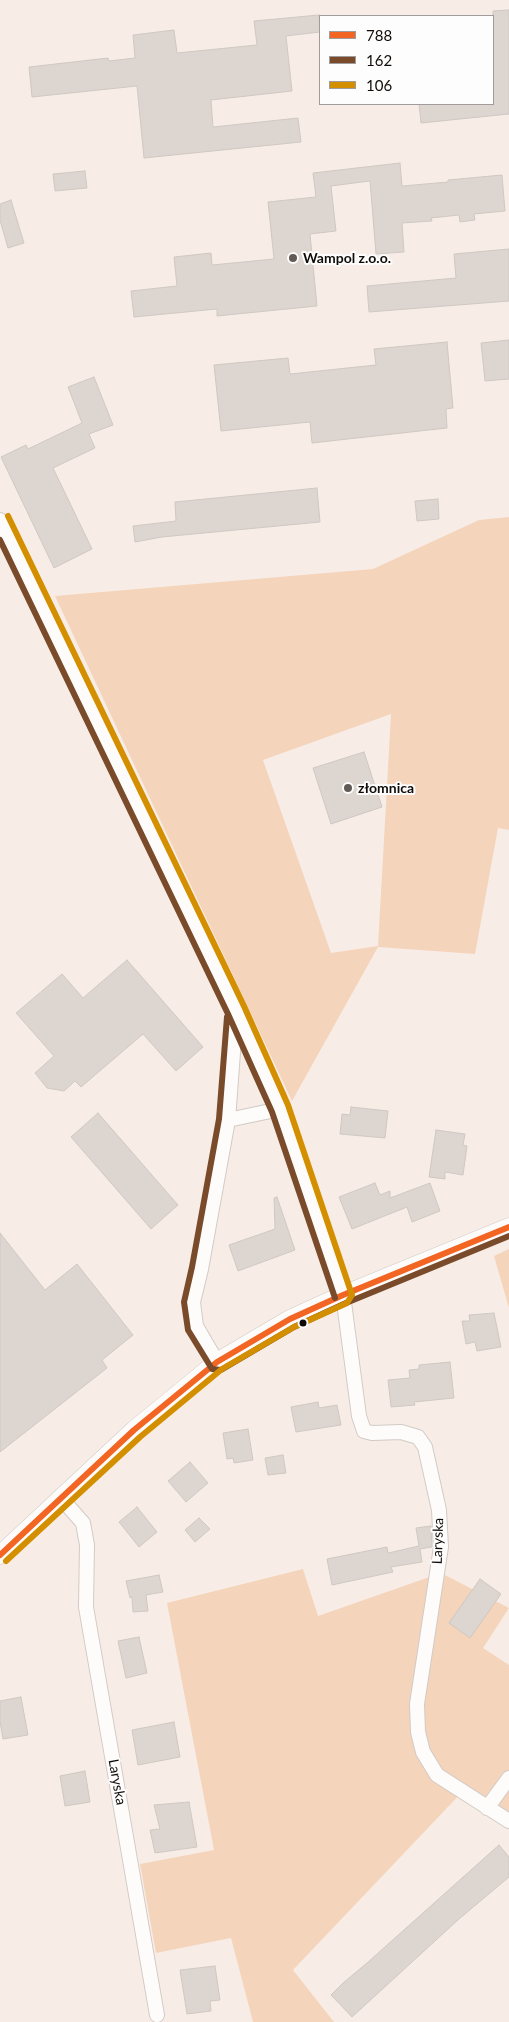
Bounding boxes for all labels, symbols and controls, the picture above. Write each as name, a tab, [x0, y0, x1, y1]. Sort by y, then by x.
legend	[319, 15, 494, 105]
text: 788	[366, 26, 392, 44]
text: 162	[366, 51, 392, 69]
text: 106	[366, 76, 392, 94]
place label: Wampol z.o.o.	[303, 250, 391, 266]
marker: Wampol z.o.o.	[287, 252, 299, 264]
place label: złomnica	[358, 780, 414, 796]
marker: złomnica	[342, 782, 354, 794]
unlabelled marker	[298, 1318, 308, 1328]
street label: Laryska	[429, 1517, 447, 1565]
street label: Laryska	[105, 1758, 129, 1806]

